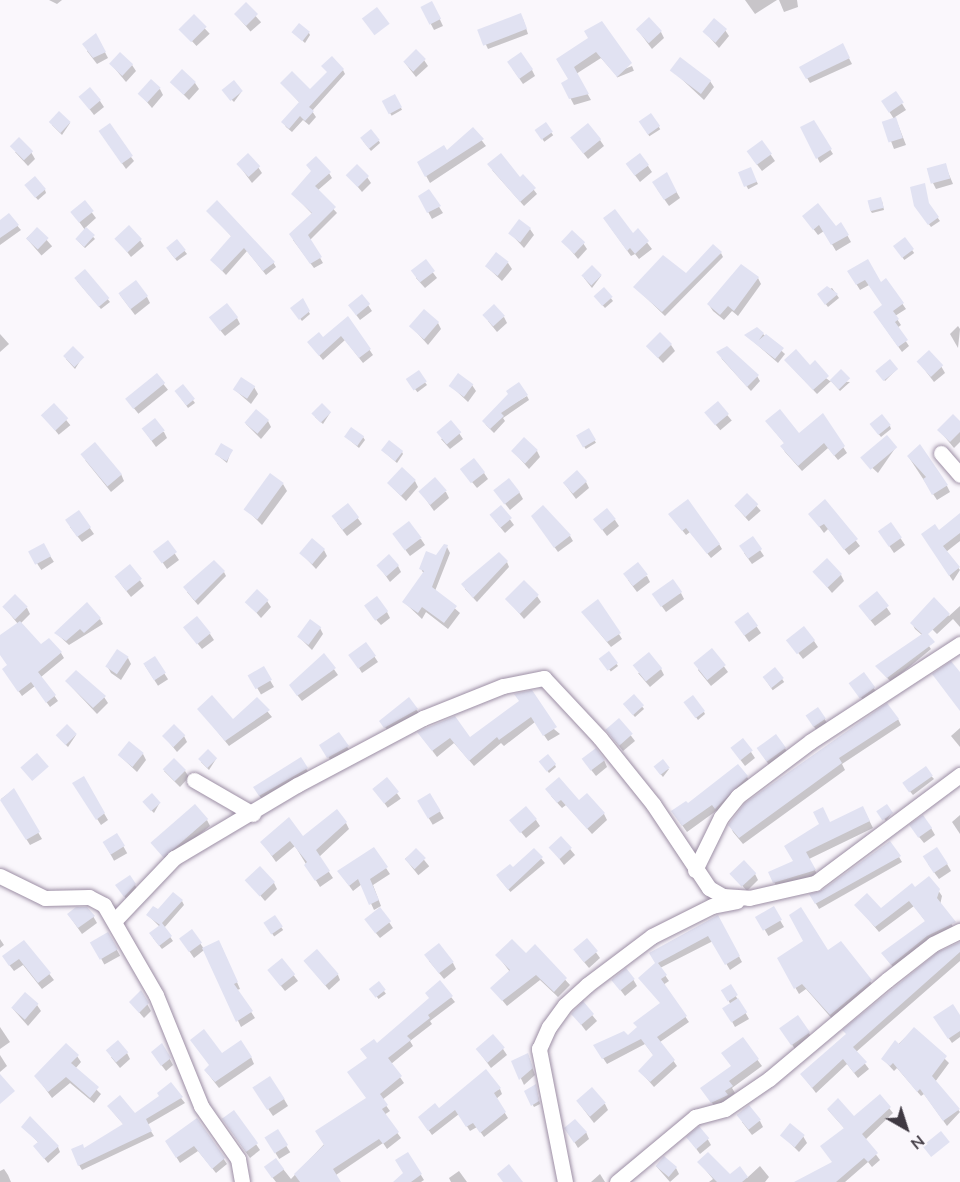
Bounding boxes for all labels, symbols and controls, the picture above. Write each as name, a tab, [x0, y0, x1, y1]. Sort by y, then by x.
north arrow	[876, 1098, 936, 1158]
text: N	[906, 1130, 929, 1154]

